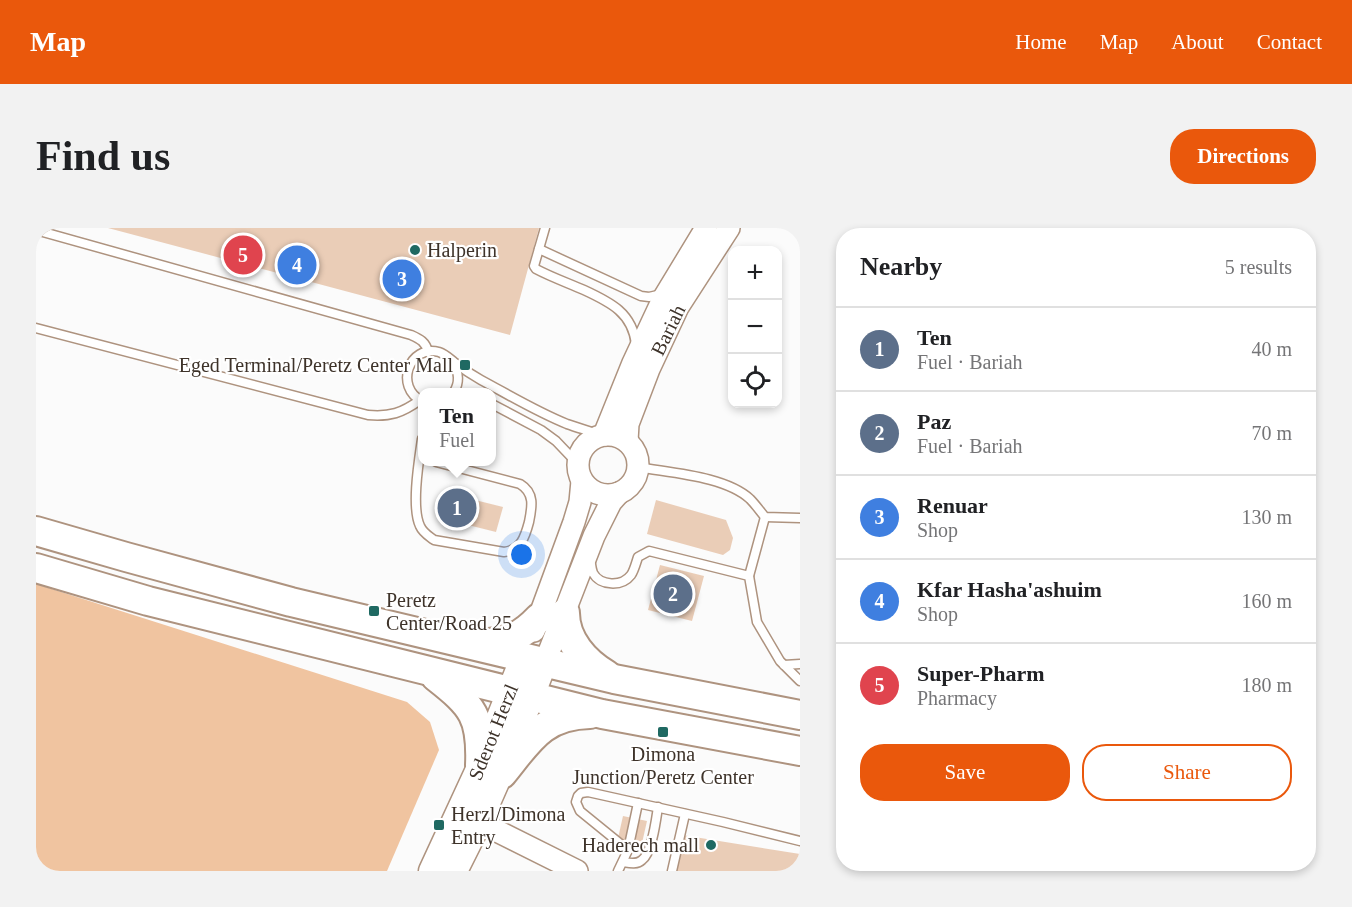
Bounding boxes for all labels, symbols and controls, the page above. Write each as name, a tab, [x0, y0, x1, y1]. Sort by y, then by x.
text: Map	[30, 26, 86, 57]
text: Home	[1015, 30, 1067, 54]
text: Map	[1100, 30, 1138, 54]
text: About	[1171, 30, 1224, 54]
text: Contact	[1257, 30, 1322, 54]
button: Directions	[1170, 129, 1316, 184]
text: Find us	[36, 133, 170, 179]
pin: 5	[224, 232, 262, 278]
place label: Halperin	[427, 239, 497, 262]
pin: 4	[278, 243, 316, 288]
marker: Halperin	[408, 243, 422, 257]
map controls	[728, 246, 782, 408]
button: +	[728, 246, 782, 300]
text: Nearby	[860, 252, 942, 281]
pin: 3	[382, 256, 422, 302]
text: 5 results	[1225, 256, 1292, 278]
button: −	[728, 300, 782, 354]
street label: Bariah	[646, 301, 690, 359]
text: Ten	[917, 325, 952, 350]
text: 1	[875, 338, 885, 360]
text: 40 m	[1251, 338, 1292, 360]
text: Fuel · Bariah	[917, 351, 1023, 373]
place label: Eged Terminal/Peretz Center Mall	[179, 354, 453, 377]
button: locate	[728, 354, 782, 408]
marker: Eged Terminal/Peretz Center Mall	[458, 358, 472, 372]
popup	[418, 388, 496, 466]
text: Ten	[439, 403, 474, 428]
text: Paz	[917, 409, 951, 434]
text: 2	[875, 422, 885, 444]
text: 70 m	[1251, 422, 1292, 444]
text: Fuel	[439, 429, 475, 451]
text: Fuel · Bariah	[917, 435, 1023, 457]
pin: 1	[438, 486, 476, 530]
text: Renuar	[917, 493, 988, 518]
text: 3	[875, 506, 885, 528]
text: 130 m	[1241, 506, 1292, 528]
text: Shop	[917, 519, 958, 541]
your location	[507, 540, 536, 569]
pin: 2	[654, 572, 692, 616]
text: Kfar Hasha'ashuim	[917, 577, 1102, 602]
place label: Peretz Center/Road 25	[386, 589, 512, 634]
text: 4	[875, 590, 885, 612]
text: 160 m	[1241, 590, 1292, 612]
text: Shop	[917, 603, 958, 625]
marker: Peretz Center/Road 25	[367, 604, 381, 618]
text: Super-Pharm	[917, 661, 1045, 686]
text: 5	[875, 674, 885, 696]
text: 180 m	[1241, 674, 1292, 696]
street label: Sderot Herzl	[464, 680, 522, 783]
text: Pharmacy	[917, 687, 997, 709]
marker: Dimona Junction/Peretz Center	[656, 725, 670, 739]
place label: Dimona Junction/Peretz Center	[572, 743, 754, 788]
button: Save	[860, 744, 1070, 801]
button: Share	[1082, 744, 1292, 801]
place label: Herzl/Dimona Entry	[451, 803, 566, 849]
marker: Herzl/Dimona Entry	[432, 818, 446, 832]
place label: Haderech mall	[582, 834, 699, 856]
marker: Haderech mall	[704, 838, 718, 852]

